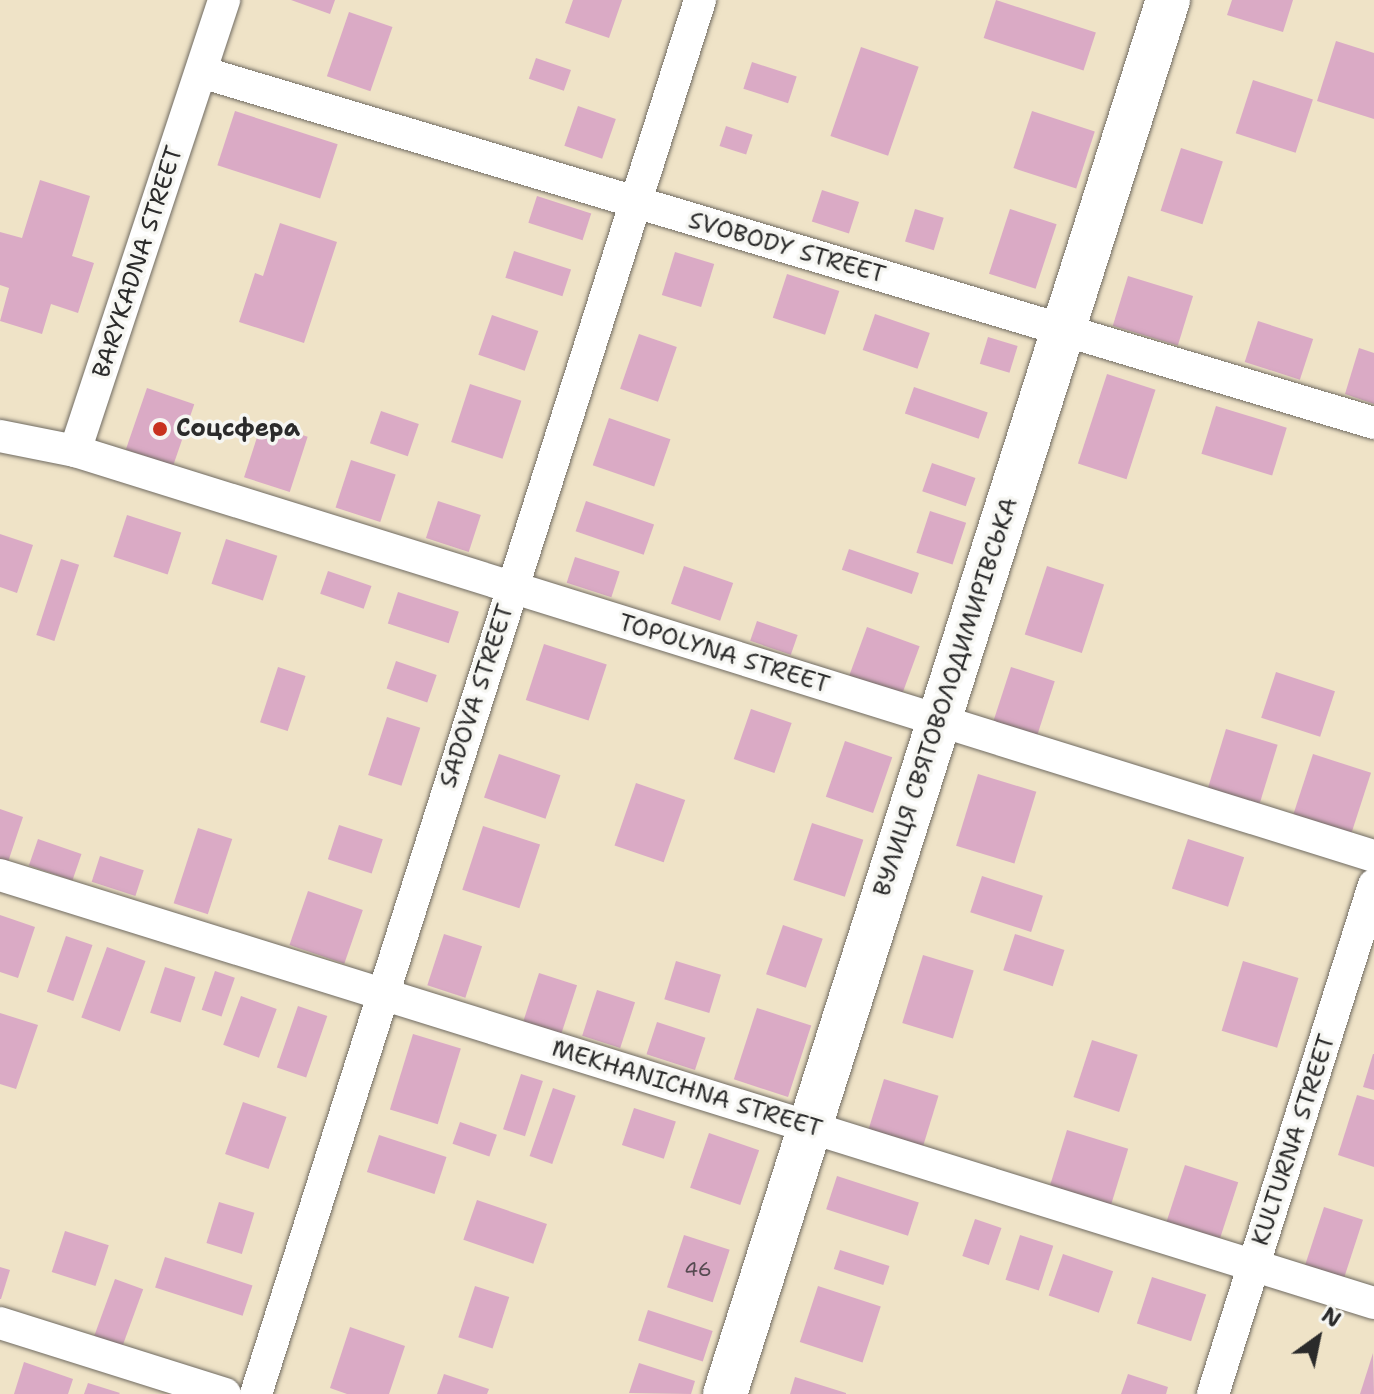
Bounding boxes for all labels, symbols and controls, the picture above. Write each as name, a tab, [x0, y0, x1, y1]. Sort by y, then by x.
street label: BARYKADNA STREET	[87, 142, 189, 382]
street label: SVOBODY STREET	[685, 206, 889, 290]
place label: Соцсфера	[176, 415, 300, 443]
marker: Соцсфера	[151, 420, 169, 438]
street label: ВУЛИЦЯ СВЯТОВОЛОДИМИРІВСЬКА	[868, 494, 1024, 900]
street label: SADOVA STREET	[434, 601, 520, 791]
street label: TOPOLYNA STREET	[615, 608, 833, 700]
street label: KULTURNA STREET	[1246, 1031, 1342, 1249]
street label: MEKHANICHNA STREET	[548, 1034, 826, 1144]
house number: 46	[684, 1257, 712, 1281]
north arrow	[1278, 1298, 1358, 1378]
text: N	[1316, 1301, 1347, 1334]

